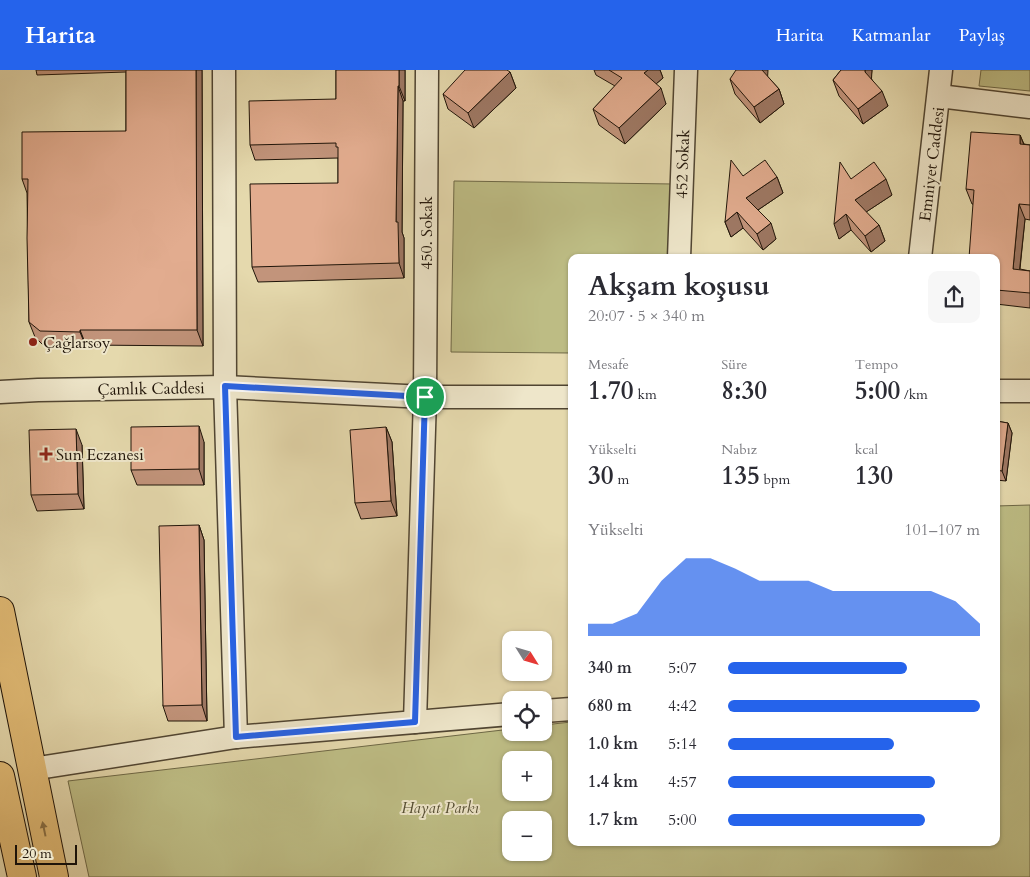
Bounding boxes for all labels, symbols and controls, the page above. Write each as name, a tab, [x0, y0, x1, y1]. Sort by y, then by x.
text: Harita	[25, 19, 96, 52]
text: Harita	[776, 23, 824, 48]
text: Katmanlar	[852, 23, 931, 48]
text: Paylaş	[959, 23, 1005, 48]
street label: Emniyet Caddesi	[914, 105, 950, 223]
street label: 452 Sokak	[671, 128, 695, 199]
street label: 450. Sokak	[416, 196, 438, 270]
text: Akşam koşusu	[588, 267, 770, 305]
button: share	[928, 271, 980, 323]
text: 20:07 · 5 × 340 m	[588, 305, 705, 327]
place label: Çağlarsoy	[43, 332, 111, 354]
marker: Çağlarsoy	[27, 336, 39, 348]
text: Mesafe	[588, 355, 629, 374]
text: Süre	[721, 355, 747, 374]
text: Tempo	[855, 355, 898, 374]
text: 1.70	[588, 374, 634, 408]
text: 8:30	[721, 374, 767, 408]
text: 5:00	[855, 374, 900, 408]
pin	[404, 376, 446, 418]
street label: Çamlık Caddesi	[97, 377, 205, 401]
icon: arrive	[411, 383, 439, 411]
text: km	[634, 385, 657, 404]
text: /km	[900, 385, 928, 404]
text: Yükselti	[588, 440, 637, 459]
text: Nabız	[721, 440, 757, 459]
text: kcal	[855, 440, 878, 459]
place label: Sun Eczanesi	[56, 444, 144, 466]
marker: Sun Eczanesi	[40, 448, 52, 460]
text: 30	[588, 459, 614, 493]
text: 135	[721, 459, 760, 493]
text: 130	[855, 459, 893, 493]
text: m	[614, 470, 629, 489]
text: bpm	[760, 470, 790, 489]
text: Yükselti	[588, 519, 644, 541]
text: 101–107 m	[904, 519, 980, 541]
north arrow	[502, 631, 552, 681]
map controls	[502, 631, 552, 861]
text: 340 m	[588, 657, 632, 679]
text: 5:07	[668, 657, 697, 679]
button: locate	[502, 691, 552, 741]
text: 680 m	[588, 695, 632, 717]
text: 4:42	[668, 695, 697, 717]
text: 1.0 km	[588, 733, 638, 755]
text: 5:14	[668, 733, 697, 755]
button: +	[502, 751, 552, 801]
text: 1.4 km	[588, 771, 638, 793]
text: 4:57	[668, 771, 697, 793]
park label: Hayat Parkı	[401, 797, 479, 819]
text: 1.7 km	[588, 809, 638, 831]
text: 5:00	[668, 809, 697, 831]
button: −	[502, 811, 552, 861]
one-way arrow	[40, 822, 48, 837]
scale bar	[15, 842, 78, 865]
text: 20 m	[22, 844, 52, 863]

